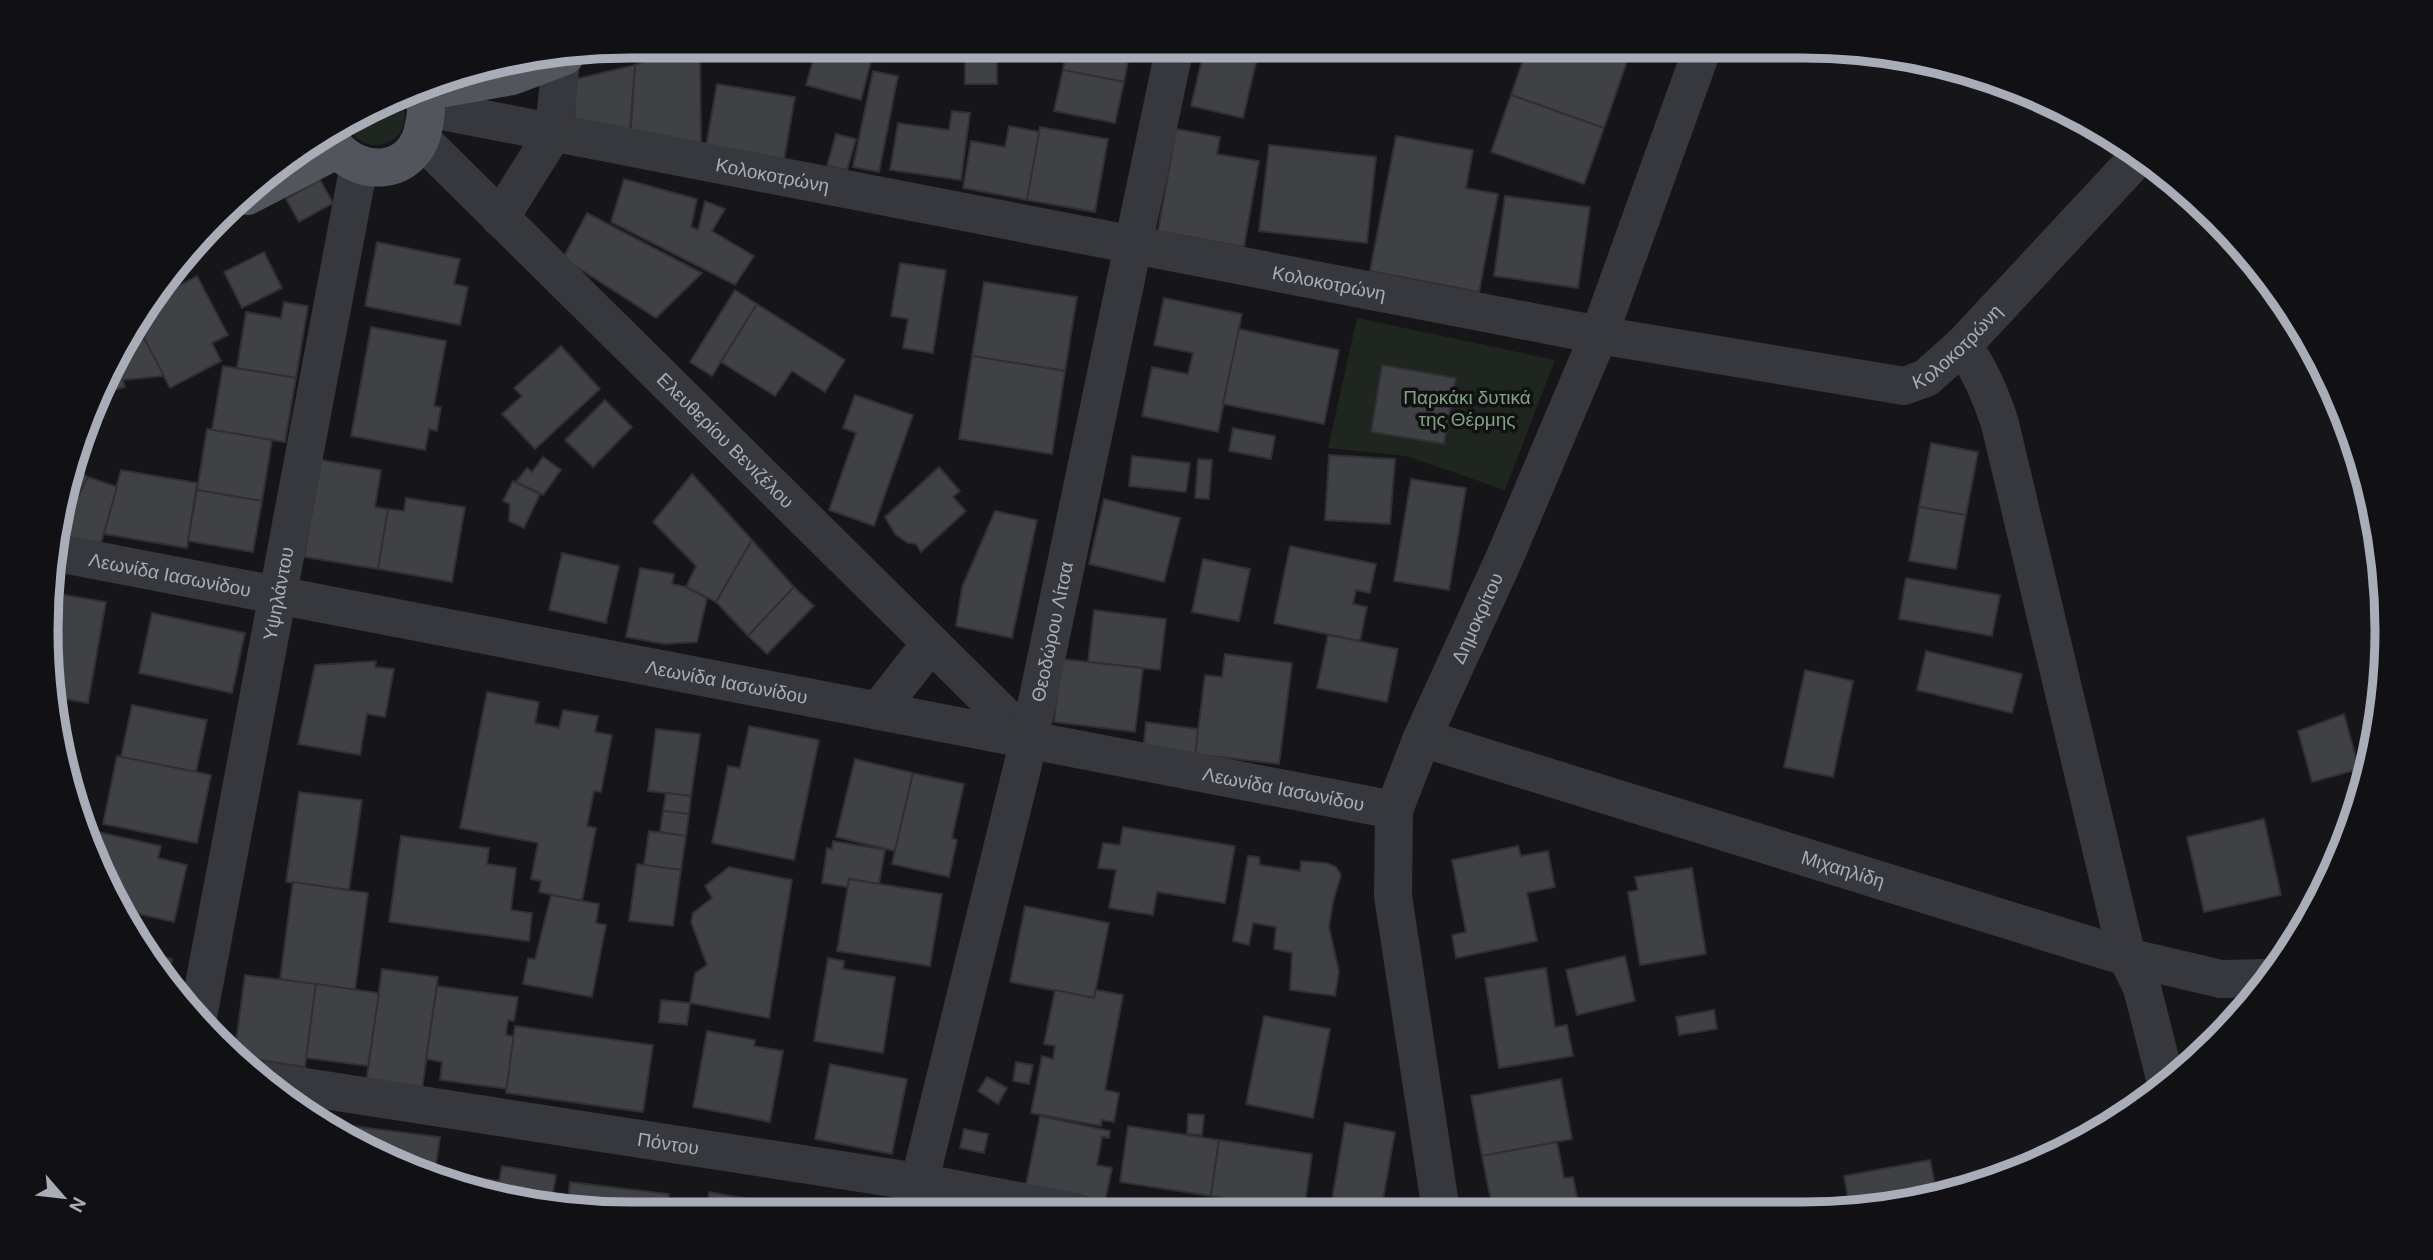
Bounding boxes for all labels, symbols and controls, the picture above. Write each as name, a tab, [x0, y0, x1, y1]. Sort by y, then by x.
street label: Κολοκοτρώνη	[714, 152, 832, 198]
street label: Κολοκοτρώνη	[1270, 260, 1388, 306]
street label: Κολοκοτρώνη	[1908, 299, 2007, 395]
street label: Ελευθερίου Βενιζέλου	[652, 367, 800, 513]
park label: Παρκάκι δυτικά της Θέρμης	[1403, 385, 1531, 432]
street label: Υψηλάντου	[257, 545, 299, 642]
street label: Λεωνίδα Ιασωνίδου	[87, 547, 253, 602]
street label: Θεοδώρου Λίτσα	[1025, 559, 1079, 704]
street label: Δημοκρίτου	[1445, 568, 1509, 667]
street label: Λεωνίδα Ιασωνίδου	[644, 654, 810, 709]
street label: Λεωνίδα Ιασωνίδου	[1200, 761, 1367, 817]
street label: Μιχαηλίδη	[1798, 844, 1888, 894]
street label: Πόντου	[636, 1126, 701, 1160]
north arrow	[28, 1162, 98, 1232]
text: N	[63, 1193, 92, 1217]

